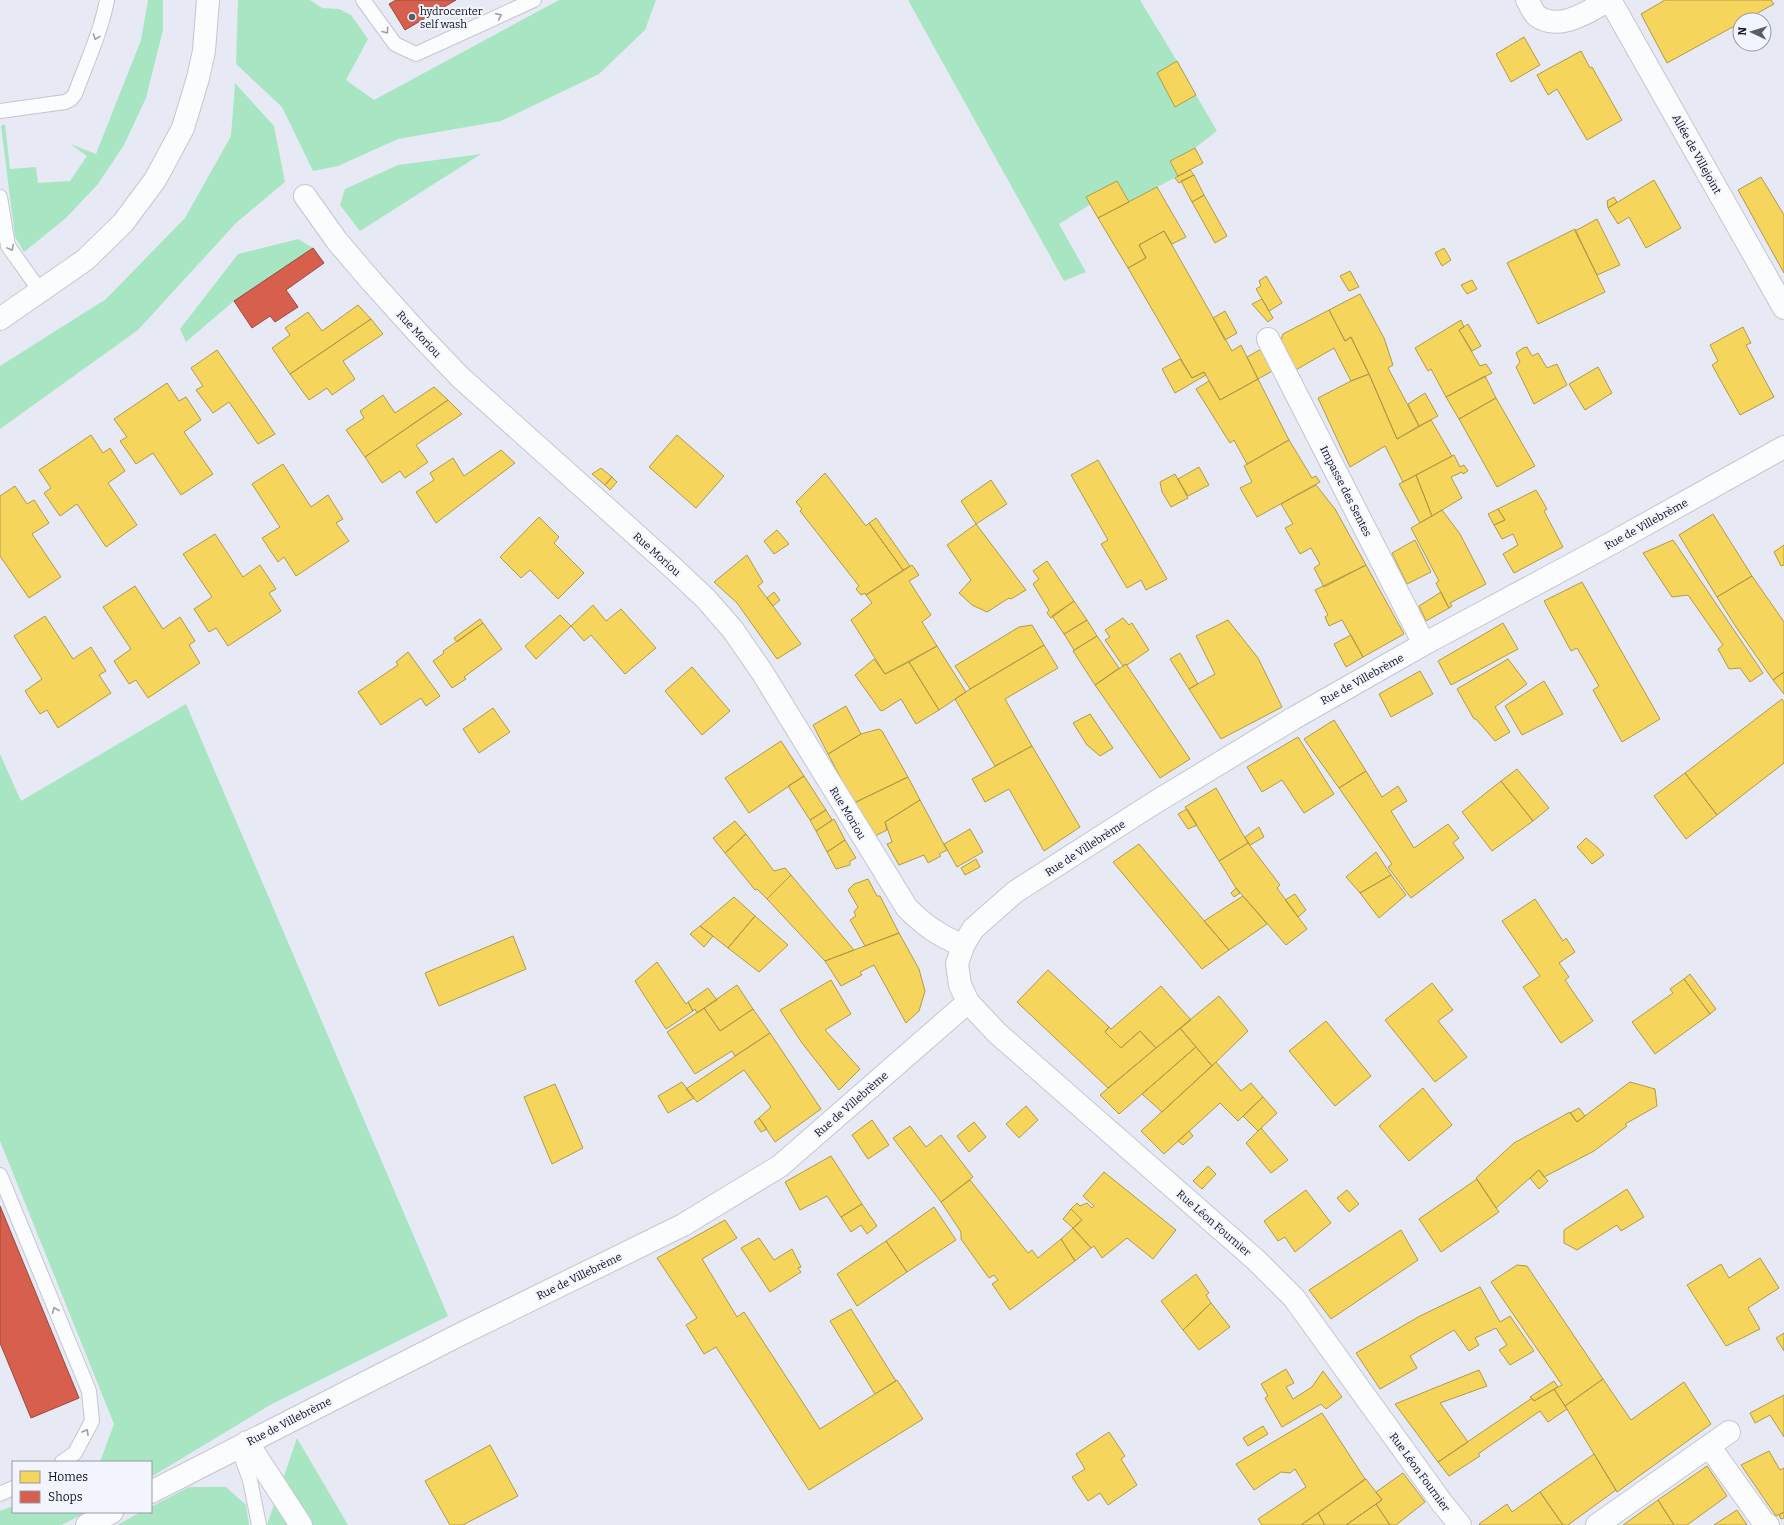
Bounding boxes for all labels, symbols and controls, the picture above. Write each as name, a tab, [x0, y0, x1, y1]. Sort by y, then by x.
place label: hydrocenter self wash	[420, 5, 483, 31]
marker: hydrocenter self wash	[407, 12, 417, 22]
north arrow	[1732, 12, 1772, 52]
one-way arrow	[495, 13, 502, 21]
text: N	[1736, 26, 1749, 36]
one-way arrow	[381, 27, 388, 34]
one-way arrow	[93, 34, 101, 41]
street label: Allée de Villejoint	[1669, 112, 1724, 196]
one-way arrow	[6, 244, 14, 251]
street label: Rue Moriou	[394, 308, 444, 361]
street label: Impasse des Sentes	[1317, 444, 1374, 539]
street label: Rue de Villebrème	[1602, 496, 1690, 553]
street label: Rue Moriou	[630, 530, 683, 579]
street label: Rue de Villebrème	[1318, 651, 1406, 708]
street label: Rue Moriou	[827, 785, 868, 842]
street label: Rue de Villebrème	[1043, 818, 1128, 879]
street label: Rue de Villebrème	[812, 1069, 891, 1140]
street label: Rue Léon Fournier	[1174, 1188, 1254, 1259]
street label: Rue de Villebrème	[535, 1250, 624, 1303]
one-way arrow	[52, 1307, 60, 1314]
street label: Rue de Villebrème	[245, 1395, 334, 1448]
one-way arrow	[81, 1429, 89, 1436]
street label: Rue Léon Fournier	[1387, 1430, 1453, 1514]
legend	[12, 1461, 152, 1513]
text: Homes	[48, 1470, 88, 1484]
text: Shops	[48, 1490, 83, 1504]

